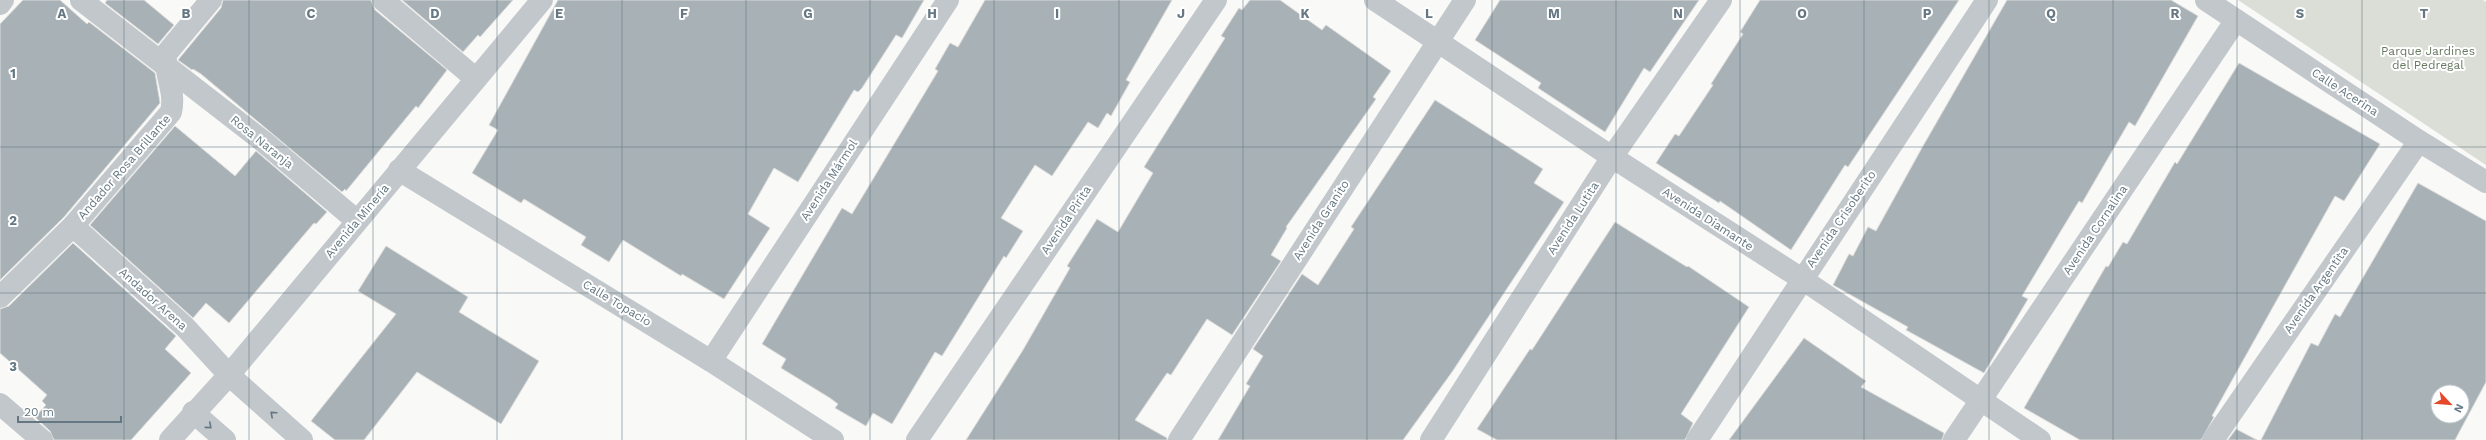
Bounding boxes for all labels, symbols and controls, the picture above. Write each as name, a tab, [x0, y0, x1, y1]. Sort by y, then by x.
text: A	[58, 6, 67, 21]
text: B	[182, 6, 191, 21]
text: C	[307, 6, 316, 21]
text: D	[430, 6, 440, 21]
text: E	[555, 6, 563, 21]
text: F	[680, 6, 688, 21]
text: G	[803, 6, 813, 21]
text: H	[927, 6, 937, 21]
text: I	[1055, 6, 1059, 21]
text: J	[1177, 6, 1185, 21]
text: K	[1300, 6, 1310, 21]
text: L	[1425, 6, 1433, 21]
text: M	[1548, 6, 1560, 21]
text: N	[1673, 6, 1683, 21]
text: O	[1797, 6, 1807, 21]
text: P	[1923, 6, 1932, 21]
text: Q	[2046, 6, 2056, 21]
text: R	[2171, 6, 2180, 21]
text: S	[2296, 6, 2305, 21]
text: T	[2420, 6, 2429, 21]
park label: Parque Jardines del Pedregal	[2381, 44, 2475, 72]
street label: Calle Acerina	[2309, 65, 2381, 119]
text: 1	[10, 66, 16, 81]
street label: Andador Rosa Brillante	[75, 112, 173, 222]
street label: Rosa Naranja	[228, 113, 296, 172]
street label: Avenida Mármol	[798, 137, 861, 223]
street label: Avenida Crisoberito	[1803, 168, 1879, 270]
street label: Avenida Granito	[1290, 177, 1352, 263]
street label: Avenida Lutita	[1544, 179, 1602, 257]
street label: Avenida Minería	[322, 181, 392, 261]
street label: Avenida Cornalina	[2060, 182, 2130, 277]
street label: Avenida Pirita	[1038, 183, 1094, 257]
street label: Avenida Diamante	[1660, 184, 1756, 254]
text: 2	[9, 213, 17, 228]
street label: Avenida Argentita	[2281, 244, 2351, 336]
street label: Andador Arena	[116, 265, 190, 333]
street label: Calle Topacio	[580, 277, 654, 329]
text: 3	[9, 359, 17, 374]
north arrow	[2430, 384, 2470, 424]
scale bar	[18, 398, 121, 424]
text: N	[2451, 402, 2466, 415]
text: 20 m	[24, 405, 54, 419]
one-way arrow	[270, 411, 278, 419]
one-way arrow	[205, 421, 212, 428]

